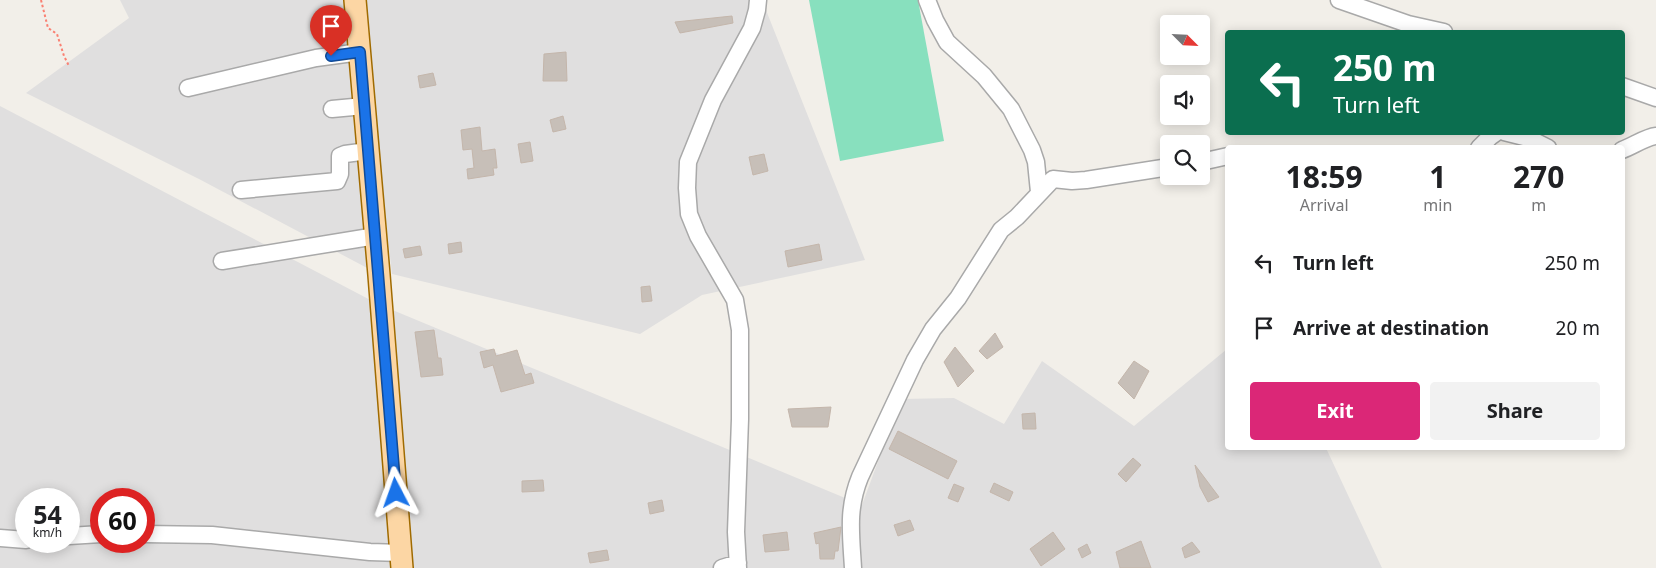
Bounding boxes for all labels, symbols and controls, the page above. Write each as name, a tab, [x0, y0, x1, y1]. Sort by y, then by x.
pin	[310, 5, 352, 56]
icon: arrive	[317, 12, 345, 40]
north arrow	[1160, 15, 1210, 65]
map controls	[1160, 15, 1210, 185]
text: 250 m	[1333, 44, 1436, 91]
icon: left	[1250, 50, 1315, 115]
button: sound	[1160, 75, 1210, 125]
text: Turn left	[1333, 89, 1420, 119]
button: search	[1160, 135, 1210, 185]
text: 18:59	[1286, 156, 1363, 197]
text: 1	[1429, 156, 1446, 197]
text: 270	[1513, 156, 1564, 197]
text: Arrival	[1300, 194, 1349, 216]
text: min	[1423, 194, 1452, 216]
text: m	[1531, 194, 1546, 216]
icon: left	[1250, 249, 1278, 277]
text: Turn left	[1293, 250, 1374, 276]
text: 250 m	[1545, 250, 1600, 276]
icon: arrive	[1250, 314, 1278, 342]
text: Arrive at destination	[1293, 315, 1489, 341]
text: 20 m	[1556, 315, 1600, 341]
button: Exit	[1250, 382, 1420, 440]
button: Share	[1430, 382, 1600, 440]
position arrow	[369, 466, 421, 518]
speed limit sign: 60	[90, 488, 155, 553]
text: 54	[33, 497, 62, 531]
text: km/h	[33, 524, 62, 541]

